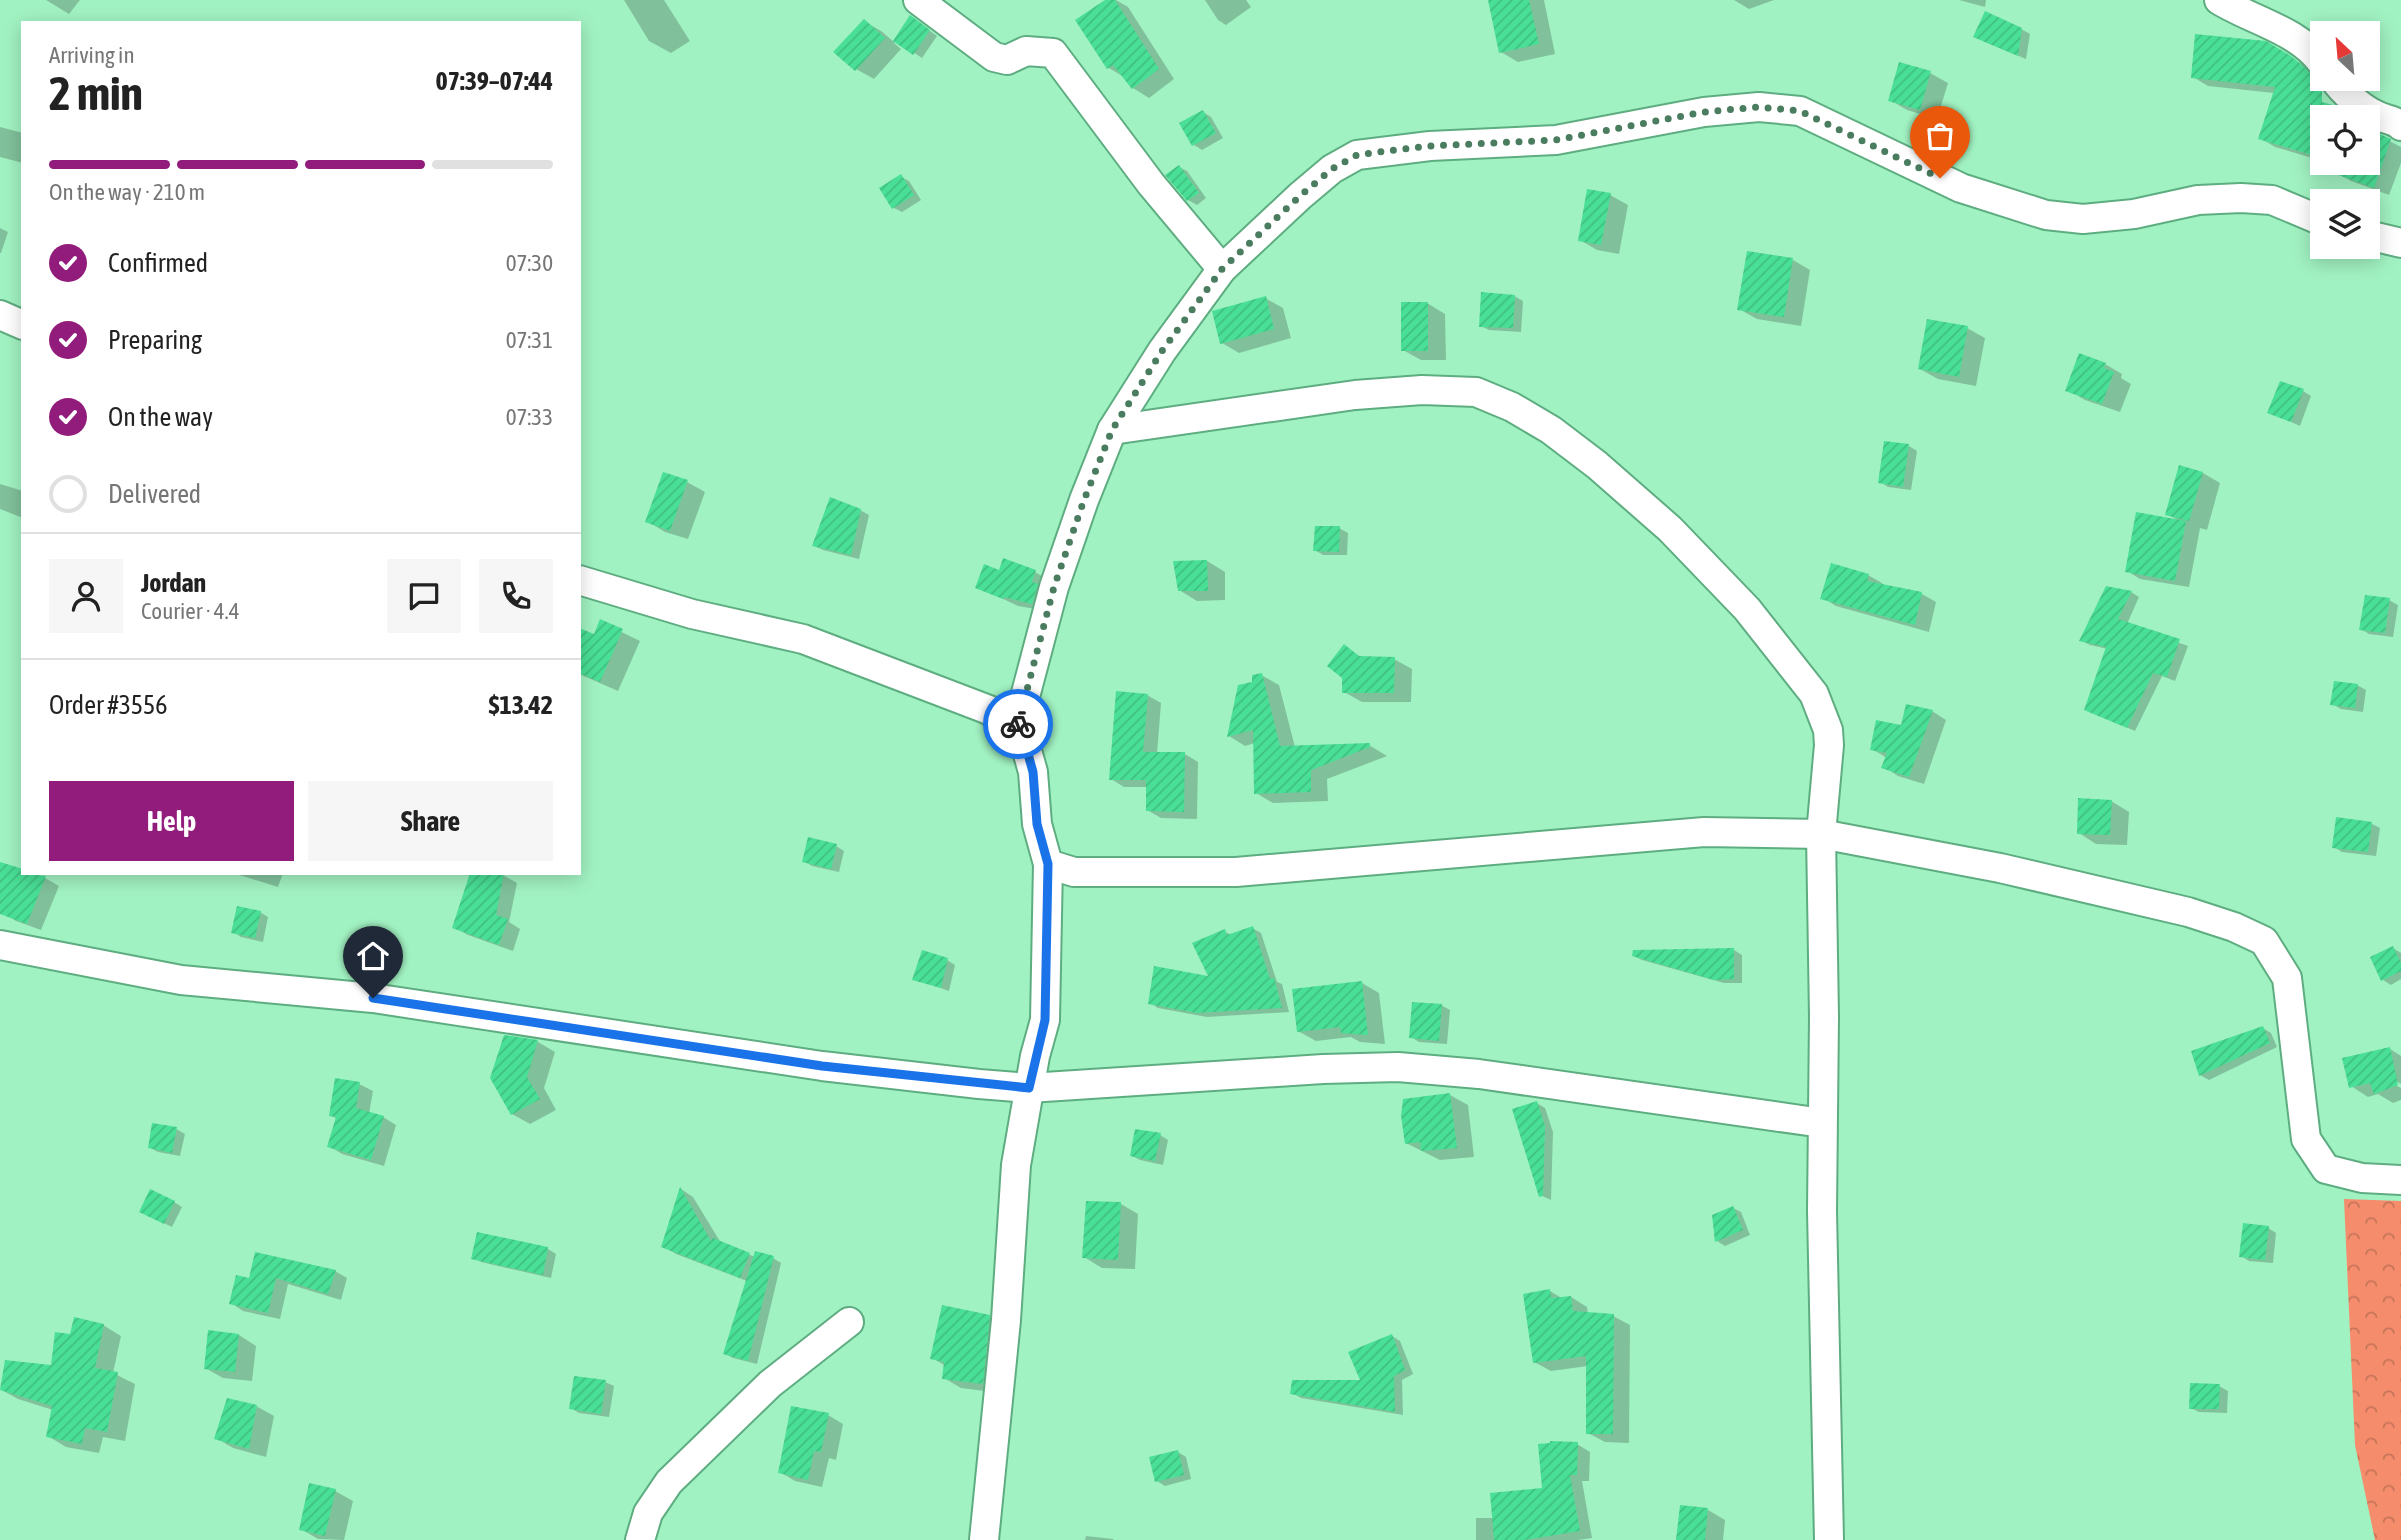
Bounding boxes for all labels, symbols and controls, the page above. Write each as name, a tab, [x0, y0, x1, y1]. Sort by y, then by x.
north arrow	[2310, 21, 2380, 91]
map controls	[2310, 21, 2380, 259]
text: Arriving in	[49, 42, 135, 68]
text: 07:39–07:44	[436, 66, 553, 96]
text: 2 min	[49, 67, 143, 120]
button: locate	[2310, 105, 2380, 175]
pin	[1910, 106, 1970, 178]
icon: bag	[1921, 117, 1959, 155]
text: On the way · 210 m	[49, 179, 205, 205]
button: layers	[2310, 189, 2380, 259]
icon: check	[49, 244, 87, 282]
text: Confirmed	[108, 248, 208, 278]
text: 07:30	[506, 250, 553, 276]
icon: check	[49, 321, 87, 359]
text: Preparing	[108, 325, 202, 355]
text: 07:31	[506, 327, 553, 353]
icon: check	[49, 398, 87, 436]
text: On the way	[108, 402, 213, 432]
text: 07:33	[506, 404, 553, 430]
text: Delivered	[108, 479, 201, 509]
button: person	[49, 559, 123, 633]
button: chat	[387, 559, 461, 633]
button: phone	[479, 559, 553, 633]
text: Jordan	[141, 568, 206, 598]
text: Courier · 4.4	[141, 598, 240, 624]
courier	[983, 689, 1053, 759]
text: Order #3556	[49, 690, 168, 720]
text: $13.42	[489, 690, 553, 720]
icon: bike	[999, 705, 1037, 743]
button: Help	[49, 781, 294, 861]
button: Share	[308, 781, 553, 861]
pin	[343, 926, 403, 998]
icon: home	[354, 937, 392, 975]

